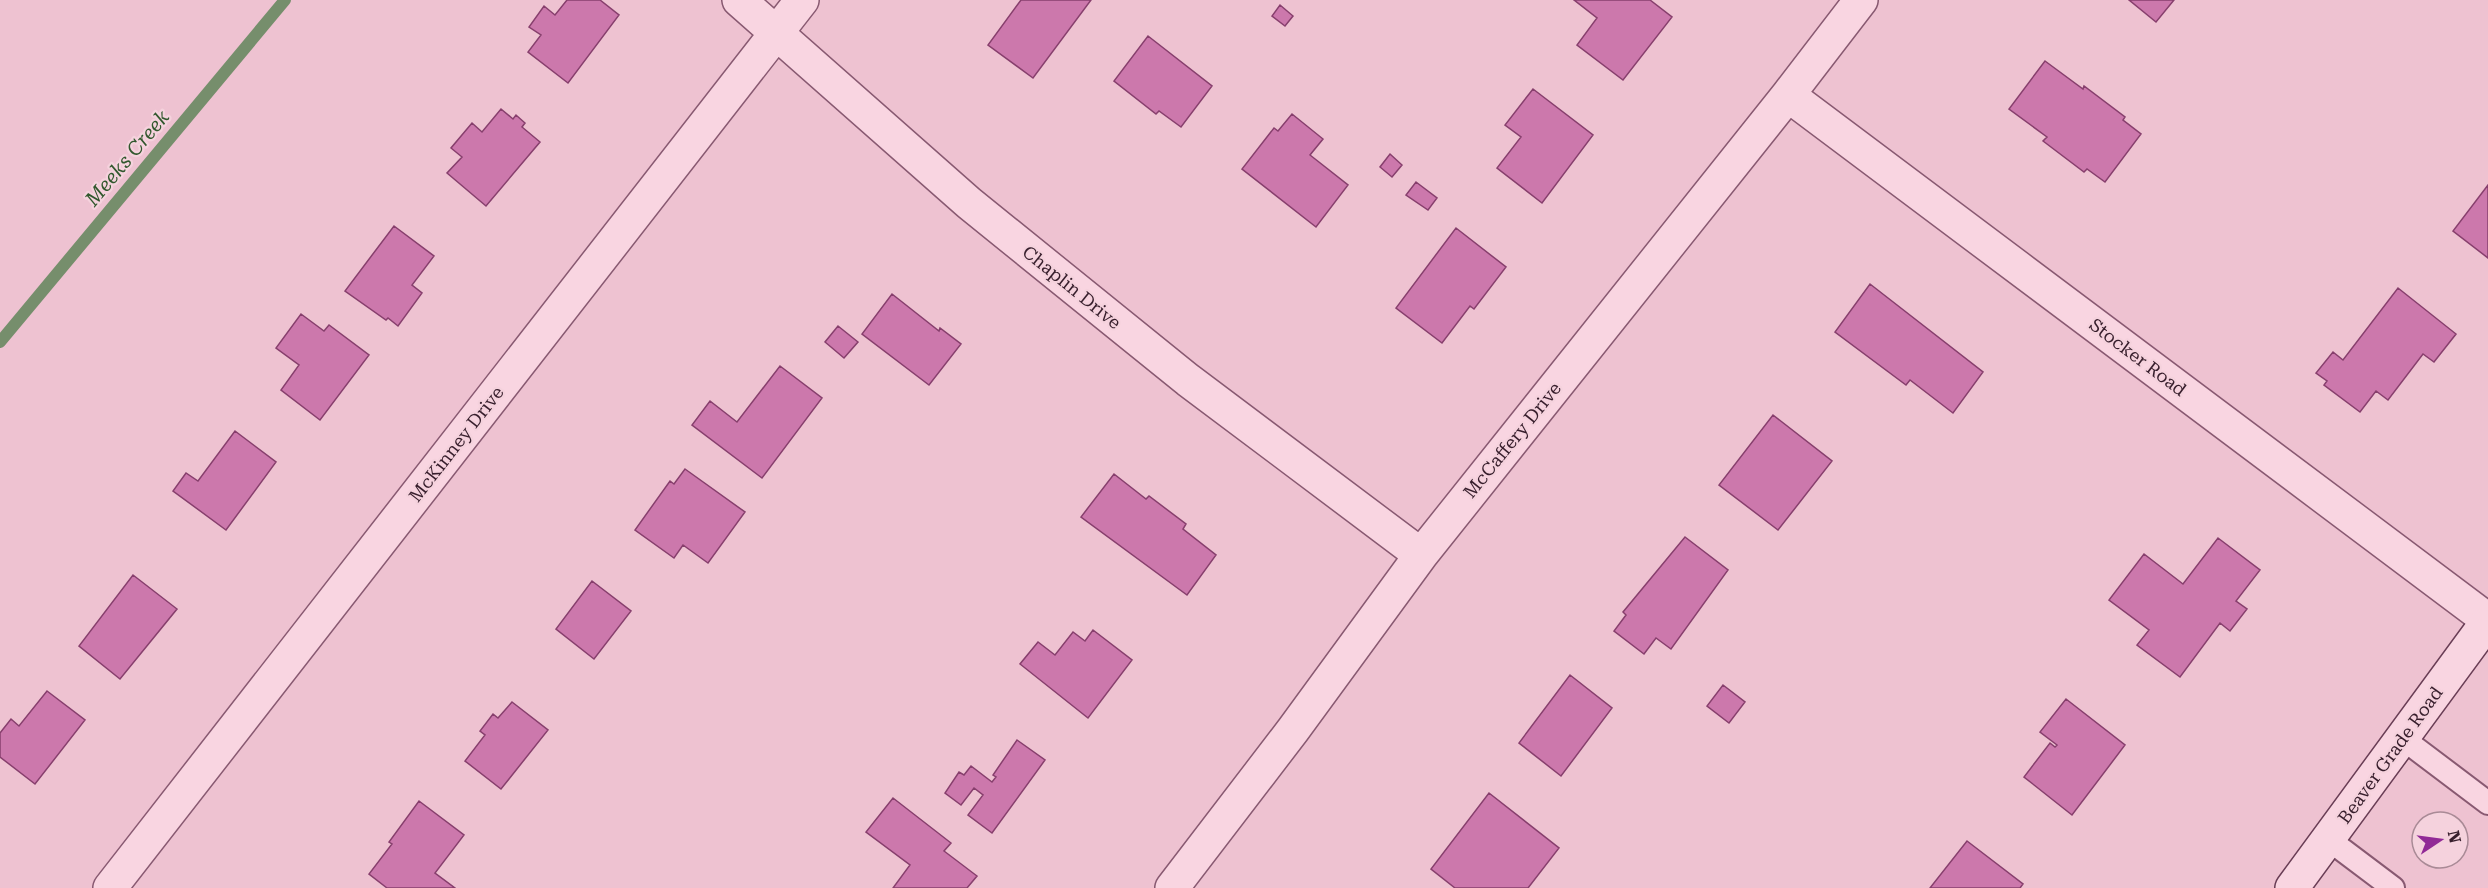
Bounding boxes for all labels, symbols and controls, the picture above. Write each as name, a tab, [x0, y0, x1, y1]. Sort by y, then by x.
water label: Meeks Creek	[79, 105, 174, 212]
street label: Chaplin Drive	[1019, 241, 1126, 333]
street label: Stocker Road	[2085, 314, 2191, 400]
street label: McCaffery Drive	[1459, 378, 1565, 502]
street label: McKinney Drive	[404, 382, 508, 506]
street label: Beaver Grade Road	[2333, 682, 2447, 828]
north arrow	[2410, 810, 2470, 870]
text: N	[2443, 829, 2465, 845]

